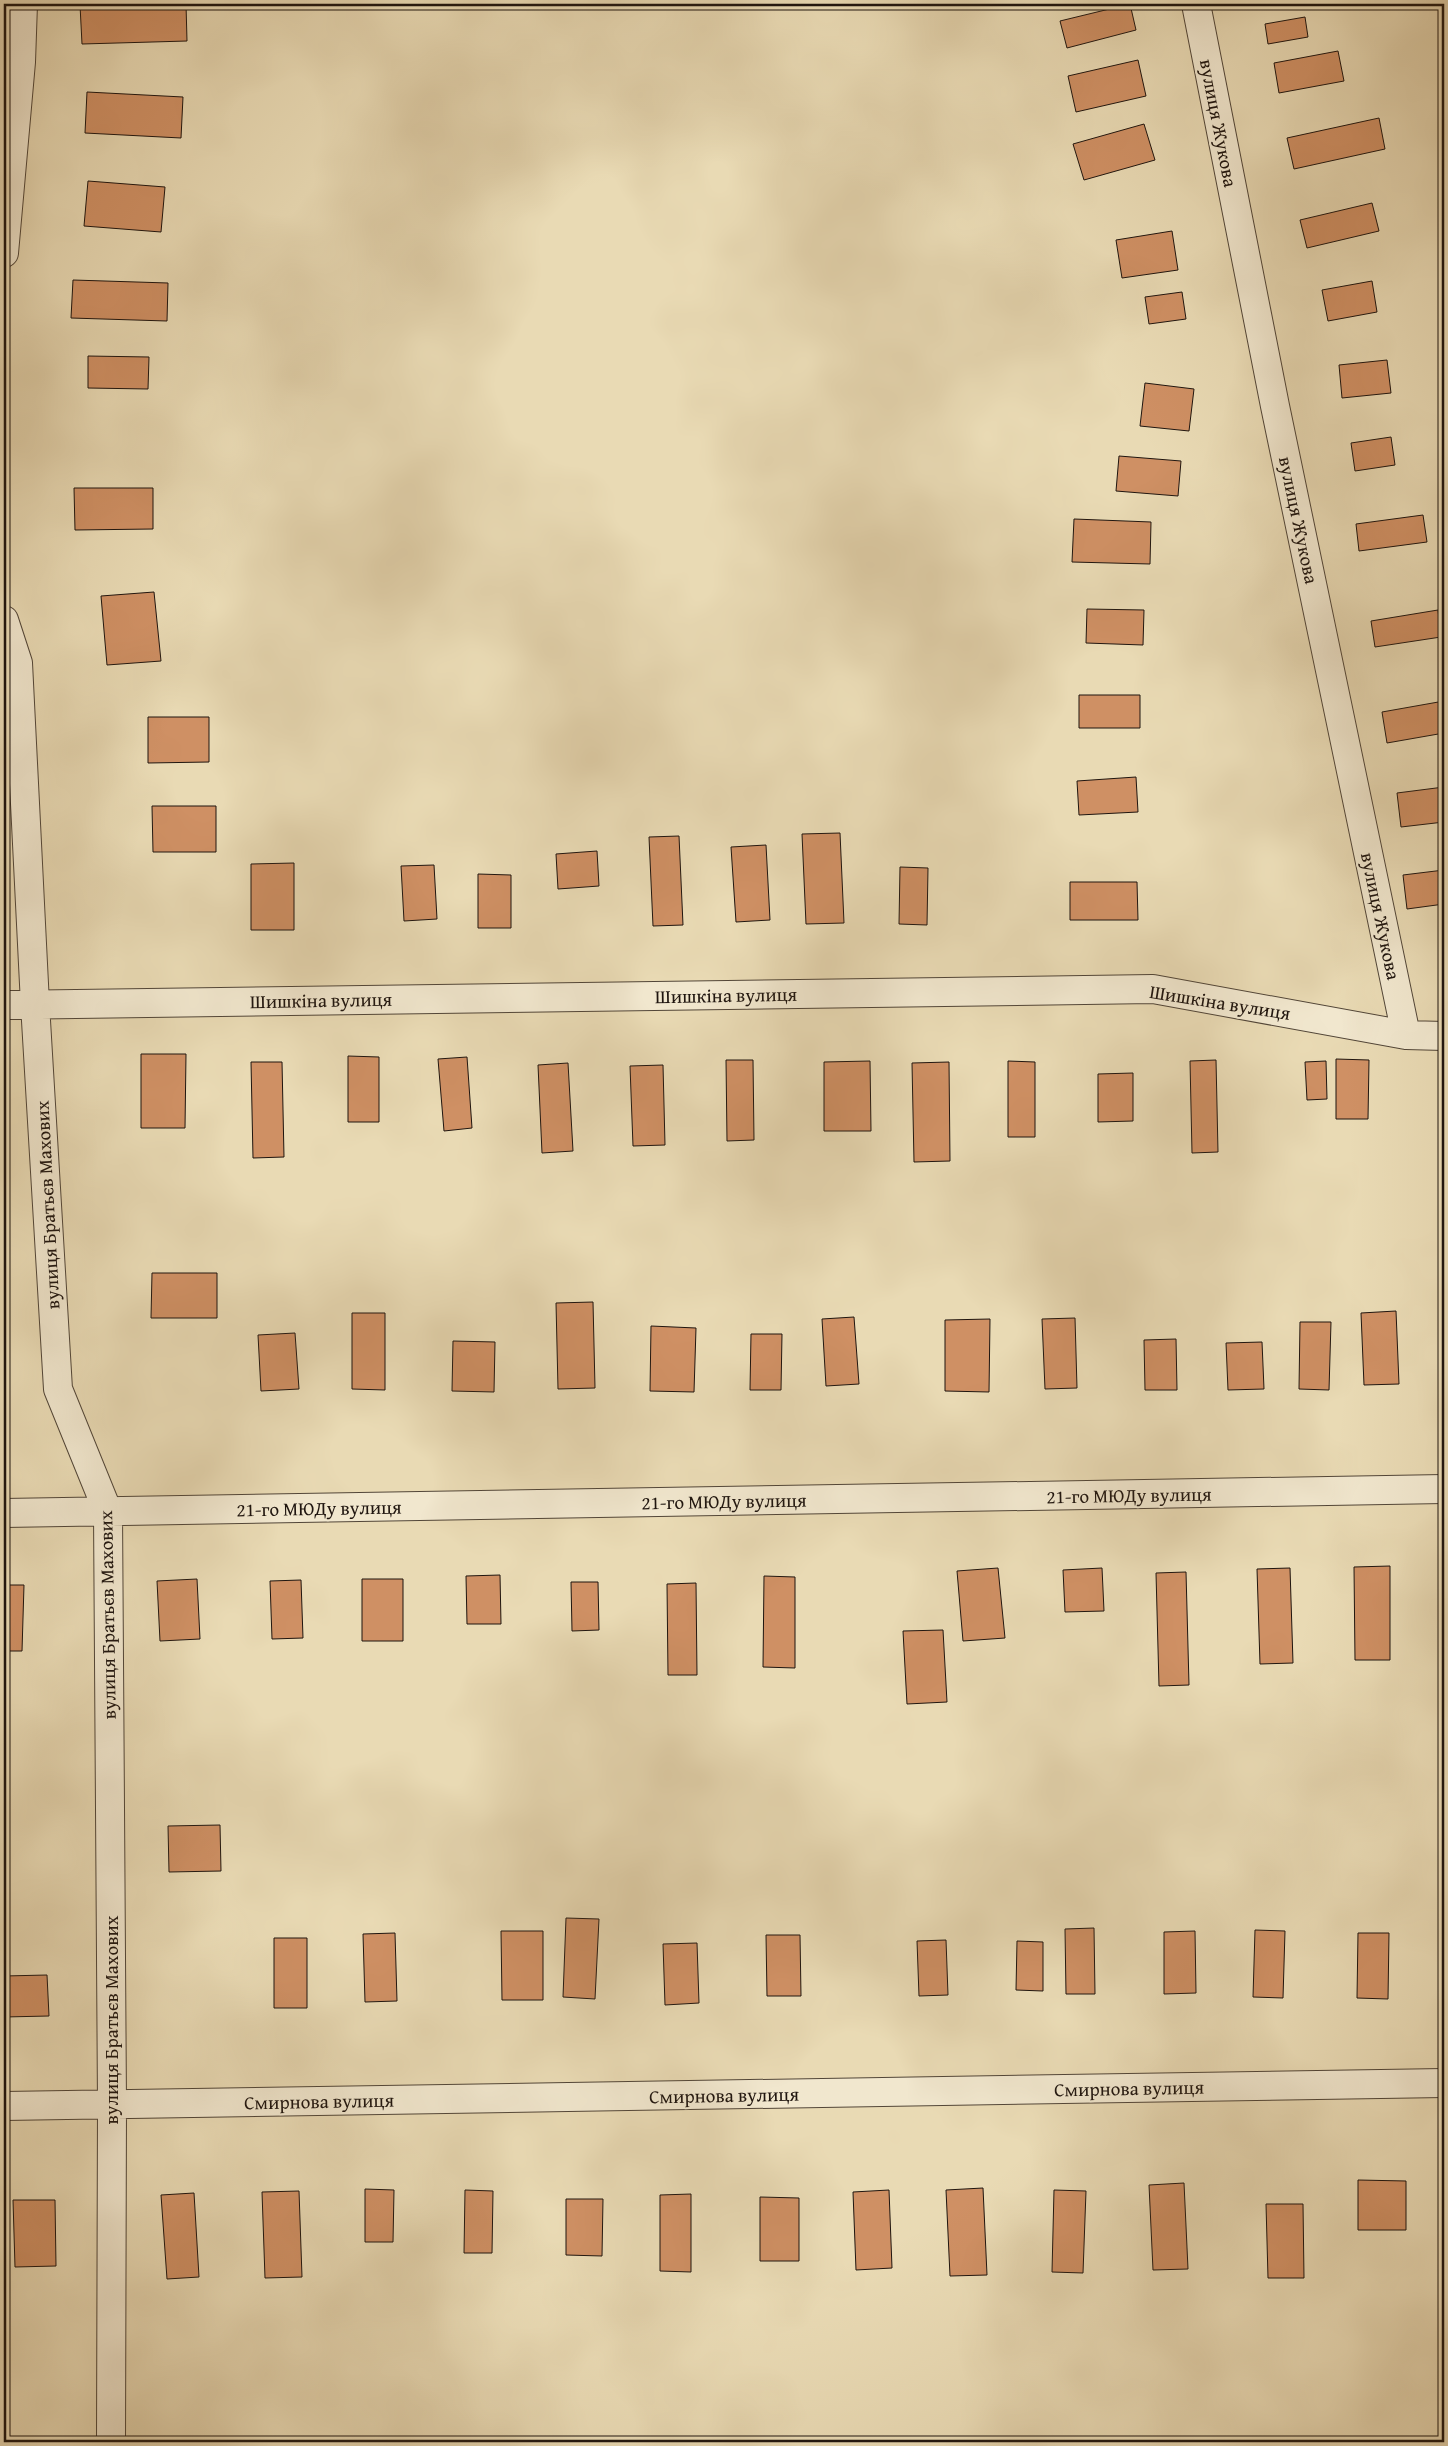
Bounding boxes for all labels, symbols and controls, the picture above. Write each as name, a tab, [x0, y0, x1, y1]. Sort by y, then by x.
street label: вулиця Жукова	[1193, 57, 1245, 189]
street label: вулиця Жукова	[1272, 454, 1326, 586]
street label: вулиця Жукова	[1354, 850, 1408, 982]
street label: Шишкіна вулиця	[1148, 977, 1293, 1027]
street label: Шишкіна вулиця	[655, 980, 798, 1010]
street label: Шишкіна вулиця	[250, 985, 393, 1015]
street label: вулиця Братьєв Махових	[28, 1100, 66, 1310]
street label: 21-го МЮДу вулиця	[1046, 1480, 1212, 1510]
street label: 21-го МЮДу вулиця	[641, 1486, 807, 1516]
street label: 21-го МЮДу вулиця	[236, 1493, 402, 1523]
street label: вулиця Братьєв Махових	[91, 1510, 123, 1720]
street label: вулиця Братьєв Махових	[97, 1915, 125, 2124]
street label: Смирнова вулиця	[1054, 2073, 1205, 2103]
street label: Смирнова вулиця	[649, 2080, 800, 2110]
street label: Смирнова вулиця	[244, 2086, 395, 2116]

